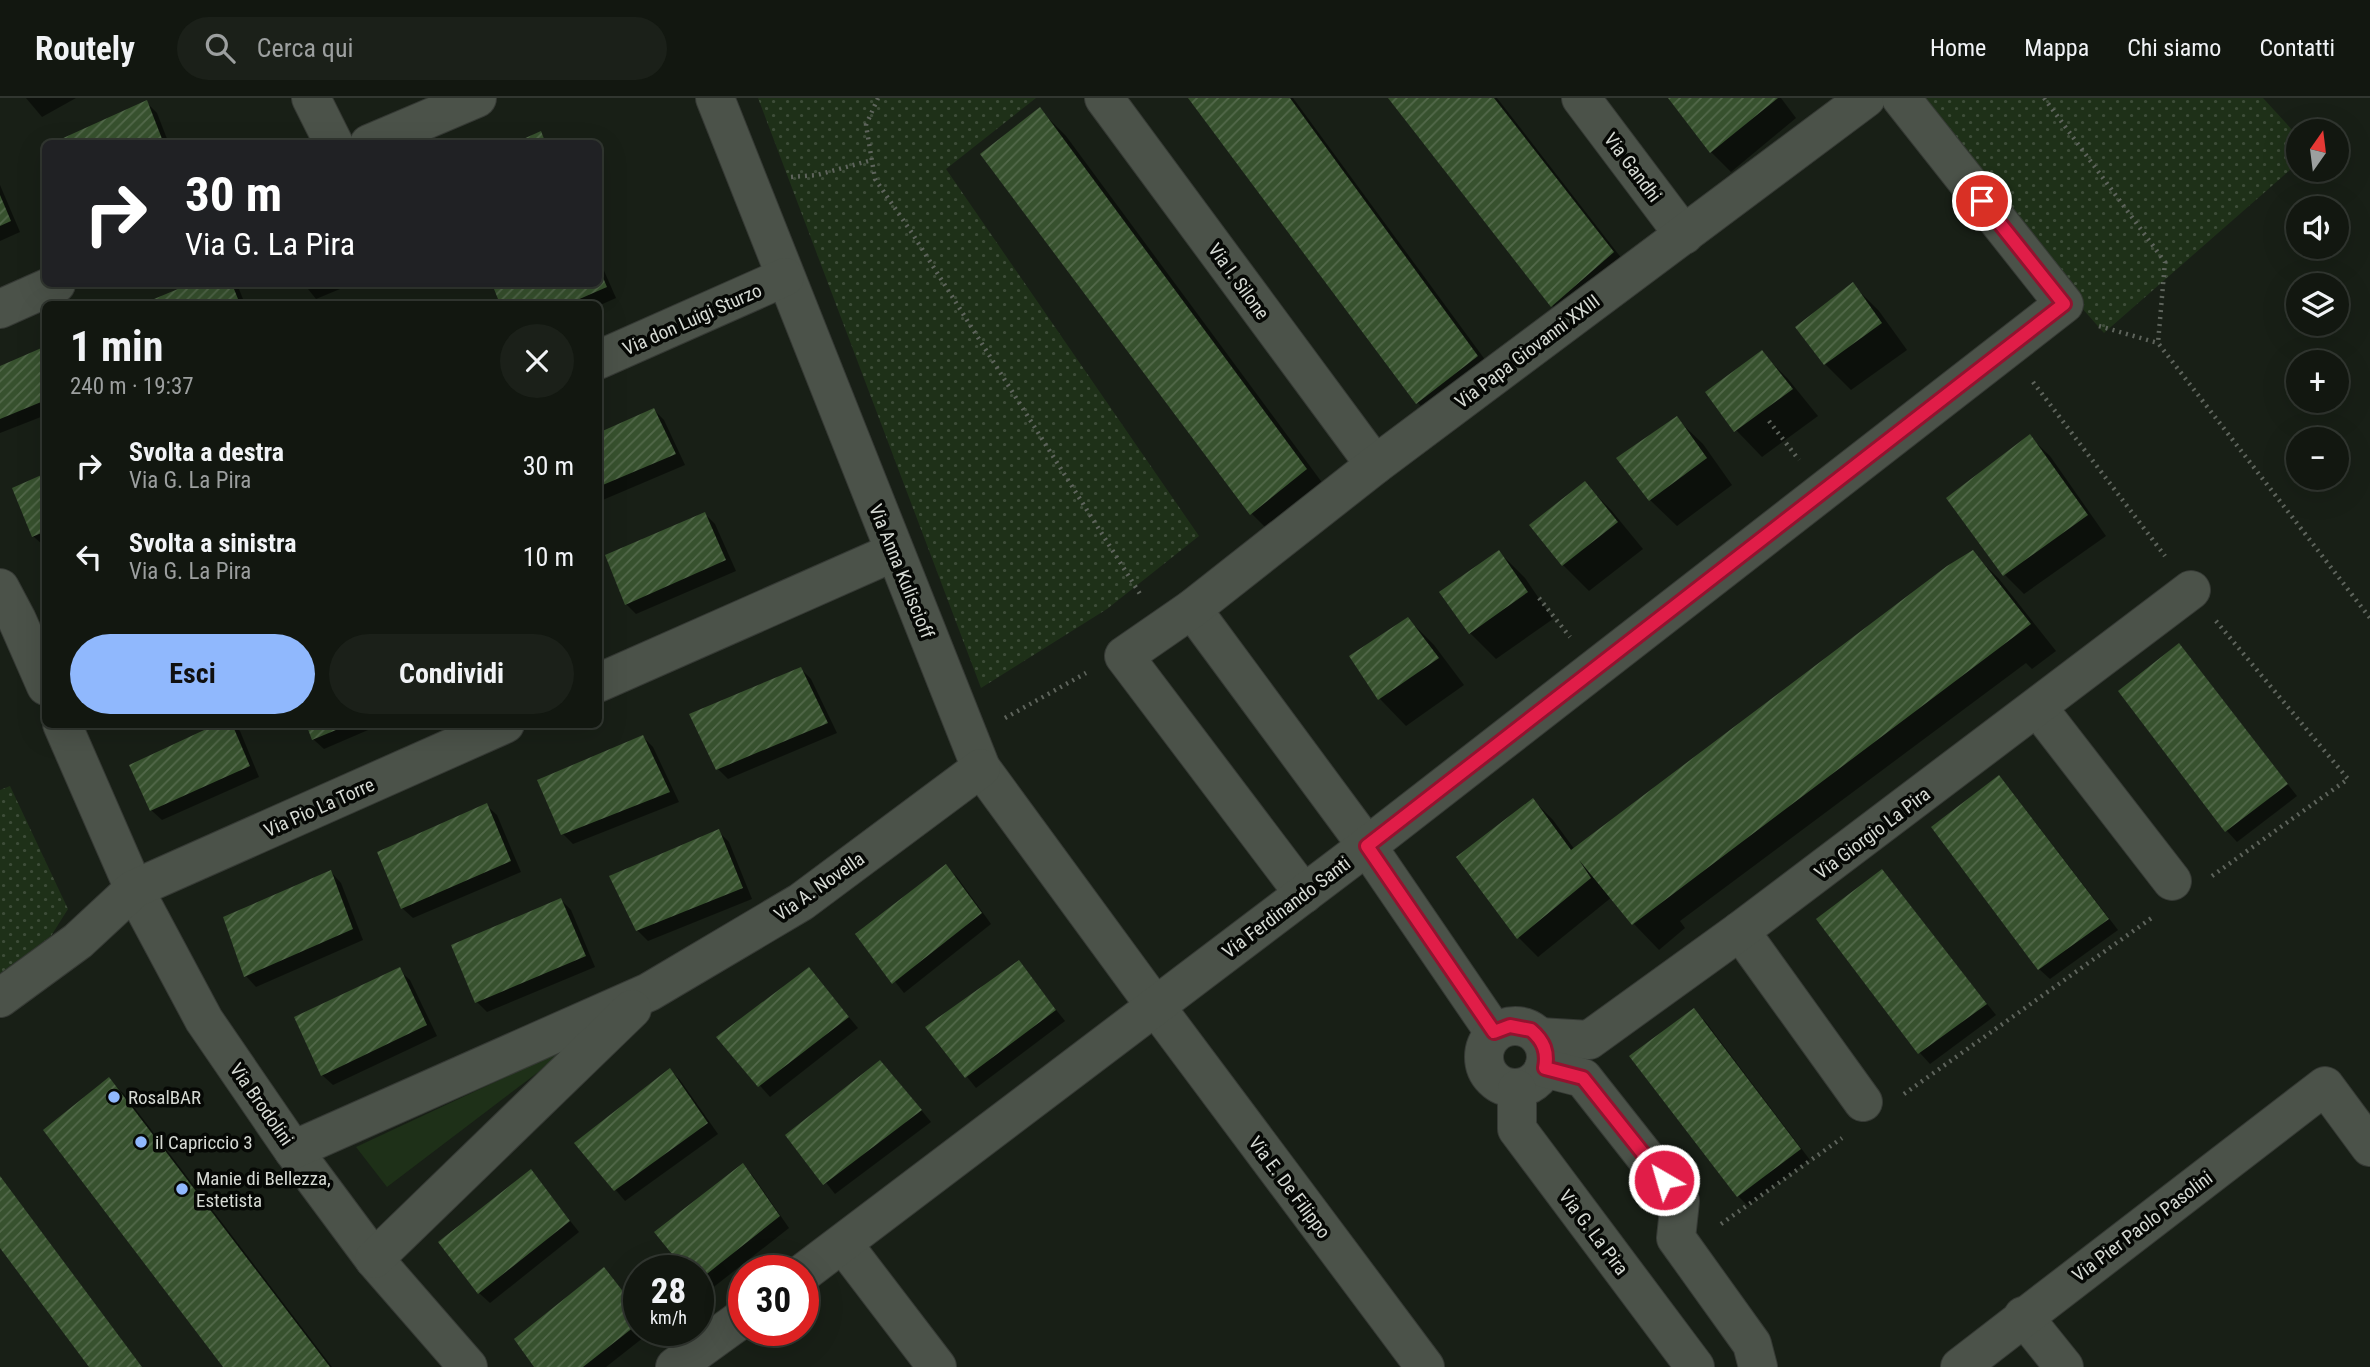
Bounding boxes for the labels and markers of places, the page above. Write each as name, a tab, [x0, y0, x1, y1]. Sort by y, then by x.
pin	[1952, 171, 2012, 231]
place label: RosalBAR	[128, 1086, 201, 1109]
marker: RosalBAR	[106, 1089, 122, 1105]
place label: il Capriccio 3	[155, 1131, 253, 1154]
marker: il Capriccio 3	[133, 1134, 149, 1150]
place label: Manie di Bellezza, Estetista	[196, 1167, 331, 1212]
marker: Manie di Bellezza, Estetista	[174, 1181, 190, 1197]

